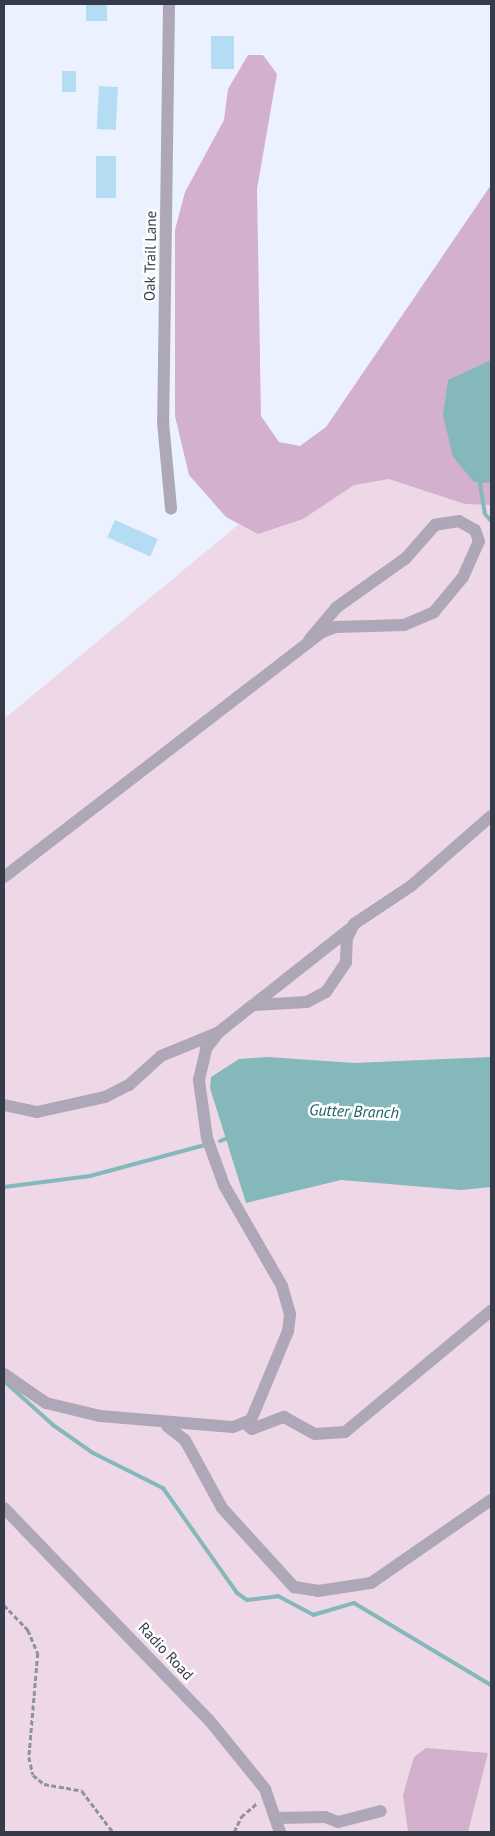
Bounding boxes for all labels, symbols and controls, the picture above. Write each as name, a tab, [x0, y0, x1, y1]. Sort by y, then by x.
street label: Oak Trail Lane	[140, 210, 160, 302]
water label: Gutter Branch	[309, 1100, 399, 1122]
street label: Radio Road	[135, 1618, 197, 1684]

